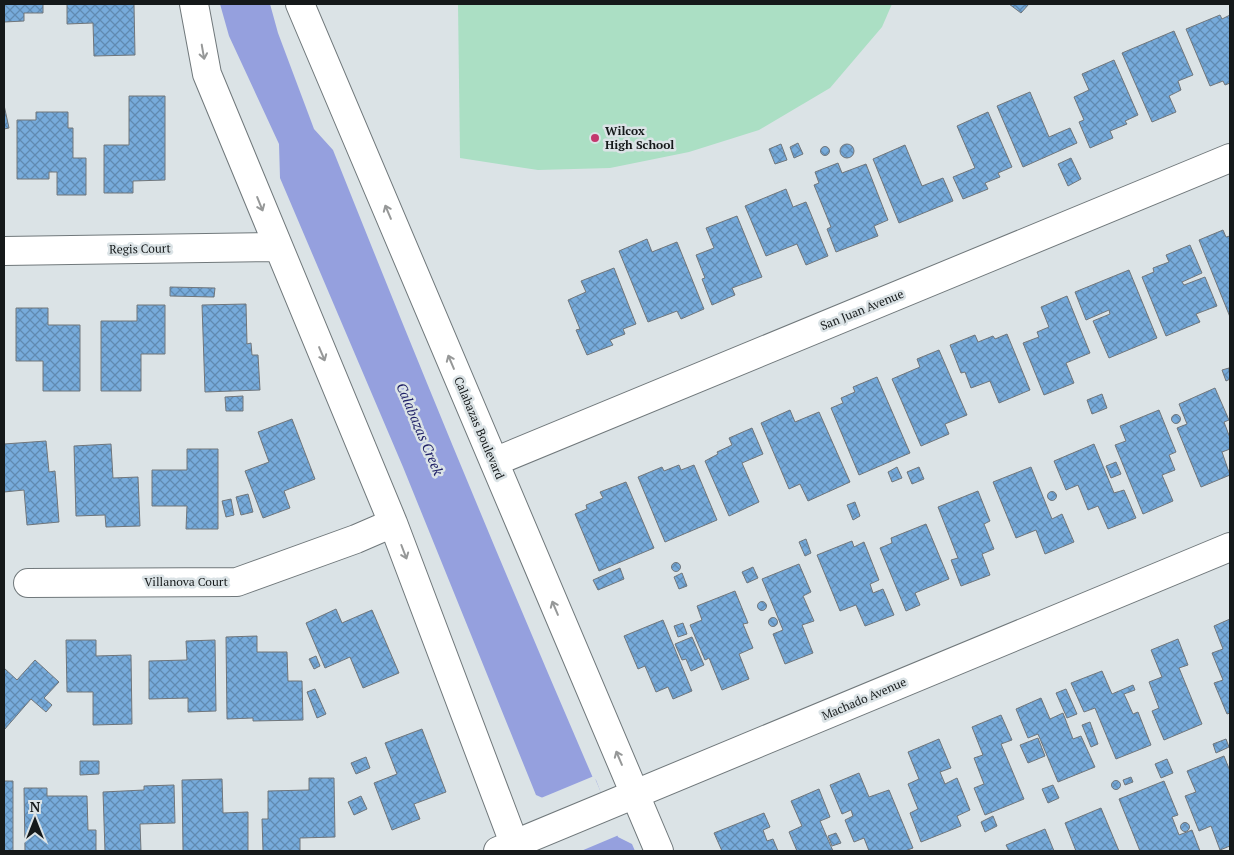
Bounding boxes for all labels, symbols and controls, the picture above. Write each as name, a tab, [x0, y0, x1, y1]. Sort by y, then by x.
one-way arrow	[198, 43, 208, 59]
place label: Wilcox High School	[605, 123, 674, 152]
marker: Wilcox High School	[589, 132, 601, 144]
one-way arrow	[256, 196, 265, 211]
one-way arrow	[383, 205, 392, 221]
street label: Regis Court	[109, 240, 171, 257]
street label: San Juan Avenue	[818, 286, 906, 333]
one-way arrow	[317, 346, 327, 361]
one-way arrow	[446, 355, 456, 370]
street label: Calabazas Boulevard	[451, 374, 508, 482]
water label: Calabazas Creek	[392, 380, 449, 478]
one-way arrow	[400, 544, 409, 560]
street label: Villanova Court	[144, 574, 228, 589]
one-way arrow	[550, 601, 559, 616]
street label: Machado Avenue	[819, 674, 908, 723]
one-way arrow	[613, 751, 623, 766]
north arrow	[10, 795, 60, 845]
text: N	[30, 797, 41, 816]

